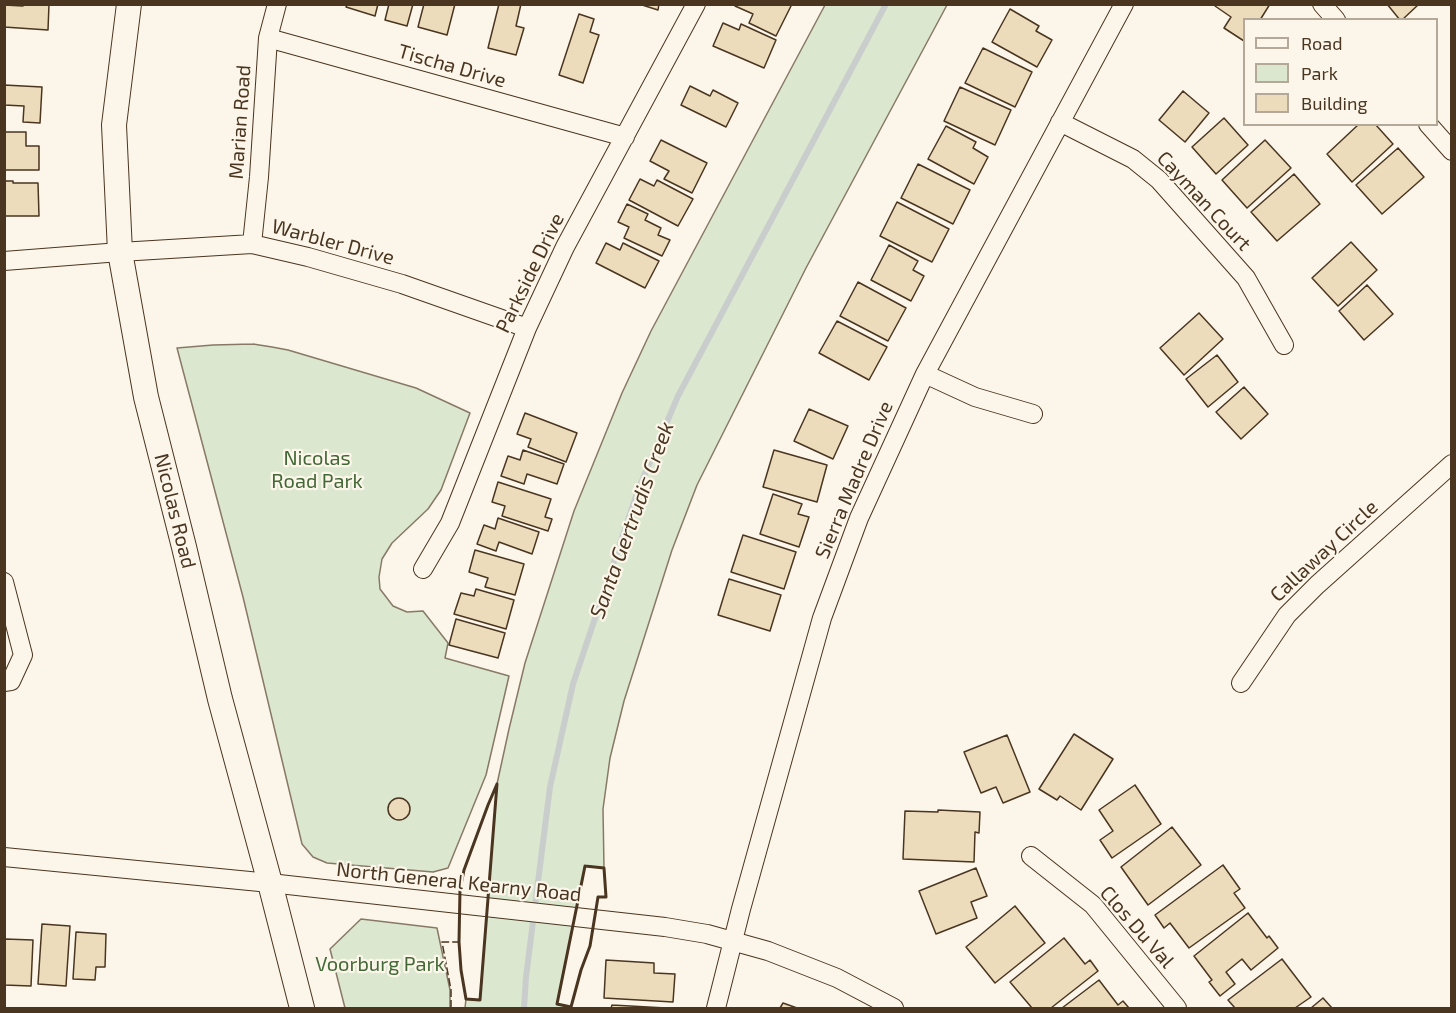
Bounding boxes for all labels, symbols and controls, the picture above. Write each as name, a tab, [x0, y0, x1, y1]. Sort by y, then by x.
legend	[1243, 18, 1438, 126]
text: Road	[1301, 32, 1342, 54]
street label: Tischa Drive	[395, 39, 509, 93]
text: Park	[1301, 62, 1338, 84]
street label: Marian Road	[224, 64, 256, 180]
text: Building	[1301, 92, 1368, 114]
street label: Cayman Court	[1152, 146, 1256, 256]
street label: Parkside Drive	[491, 209, 569, 337]
street label: Warbler Drive	[269, 214, 397, 270]
street label: Sierra Madre Drive	[810, 398, 898, 562]
water label: Santa Gertrudis Creek	[585, 418, 679, 622]
park label: Nicolas Road Park	[271, 446, 363, 493]
street label: Nicolas Road	[149, 451, 201, 571]
street label: Callaway Circle	[1265, 495, 1383, 607]
street label: North General Kearny Road	[335, 857, 583, 907]
street label: Clos Du Val	[1095, 881, 1179, 973]
park label: Voorburg Park	[315, 952, 445, 976]

